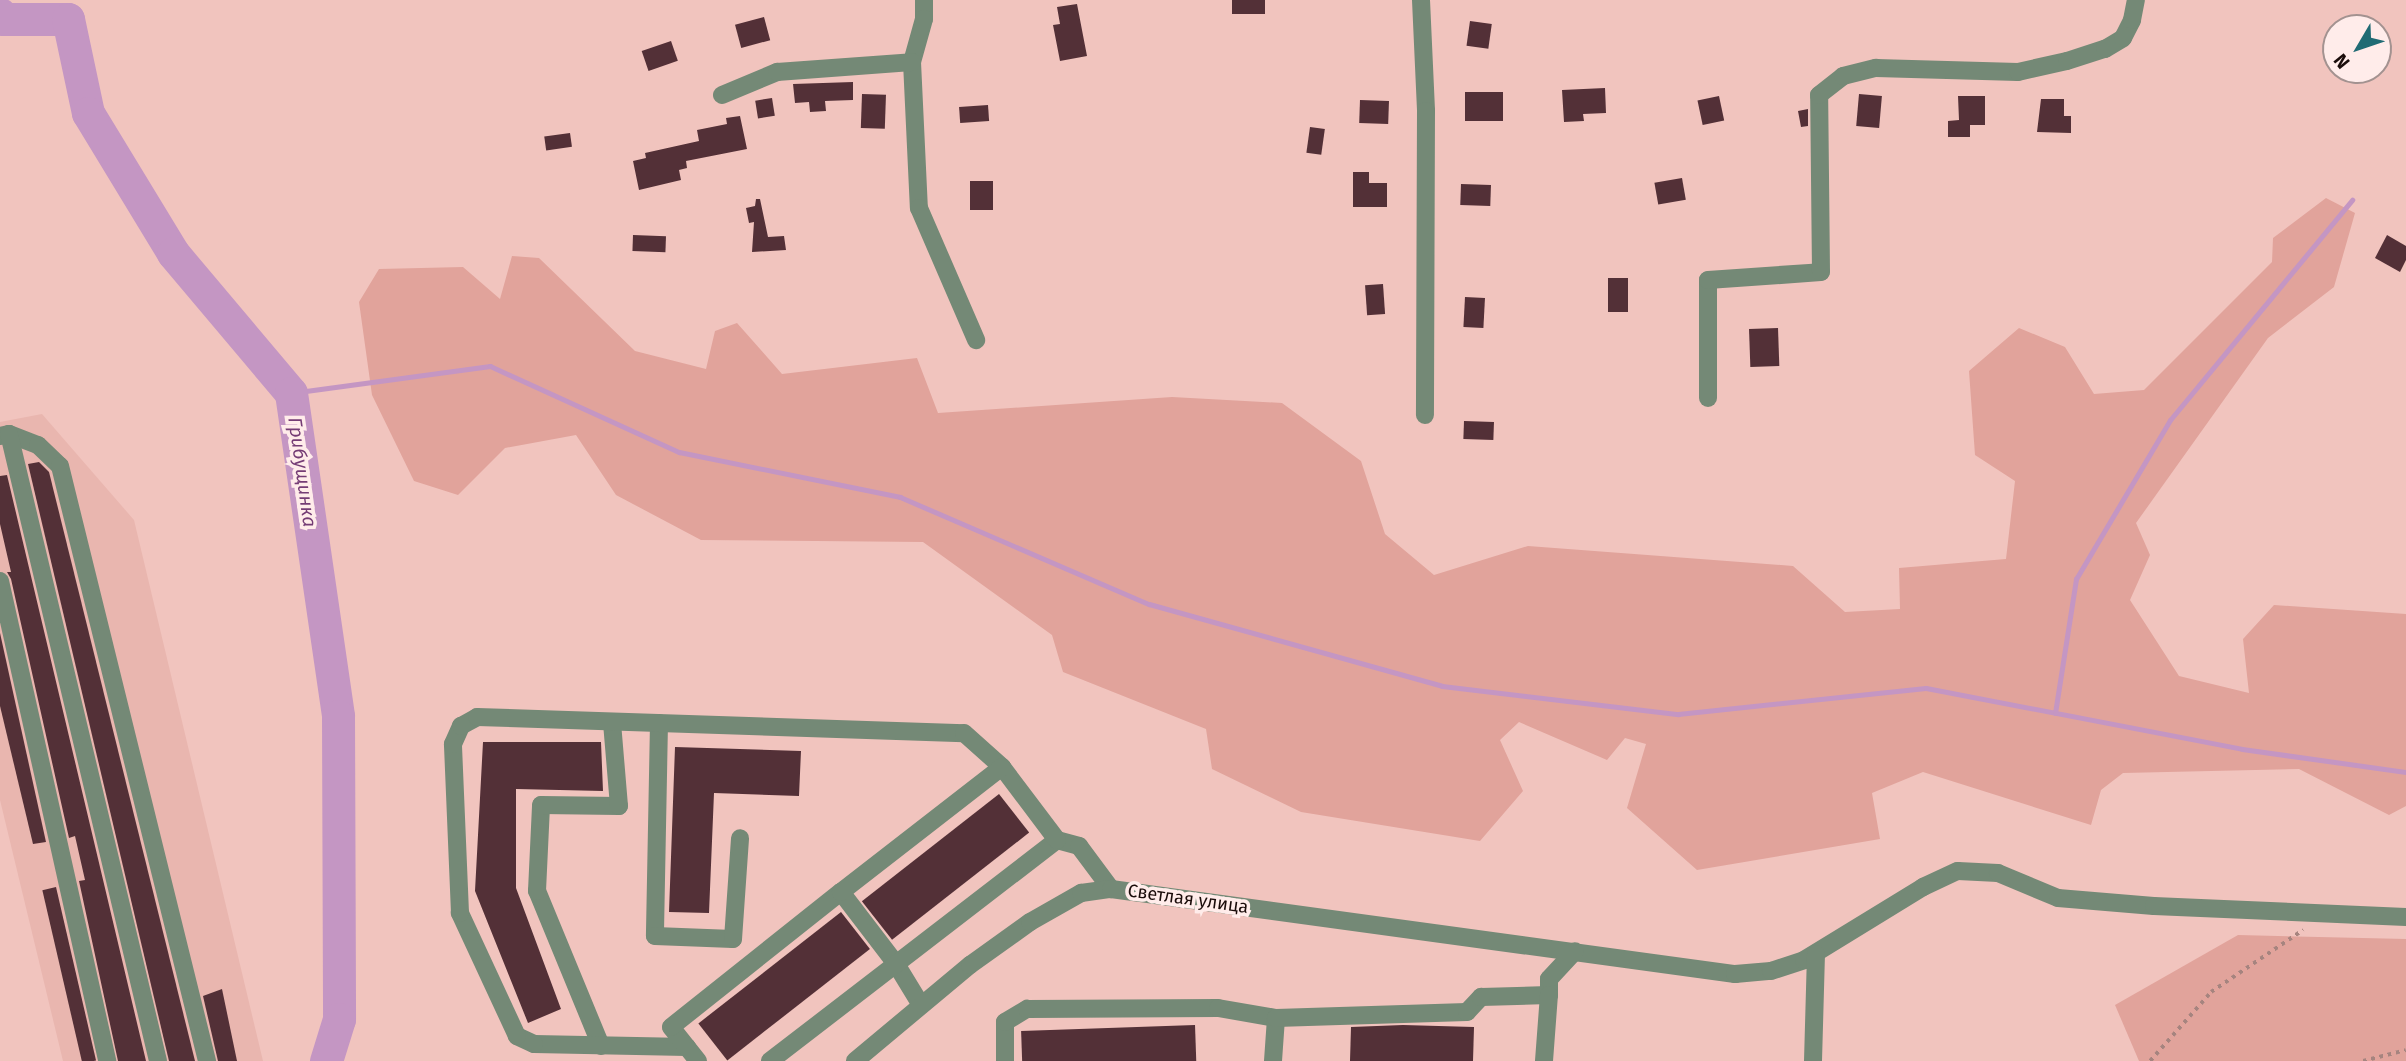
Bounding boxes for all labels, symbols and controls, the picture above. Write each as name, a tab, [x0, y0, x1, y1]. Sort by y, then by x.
north arrow	[2322, 14, 2392, 84]
text: N	[2329, 49, 2355, 73]
water label: Грибущинка	[283, 416, 321, 528]
street label: Светлая улица	[1126, 880, 1250, 918]

